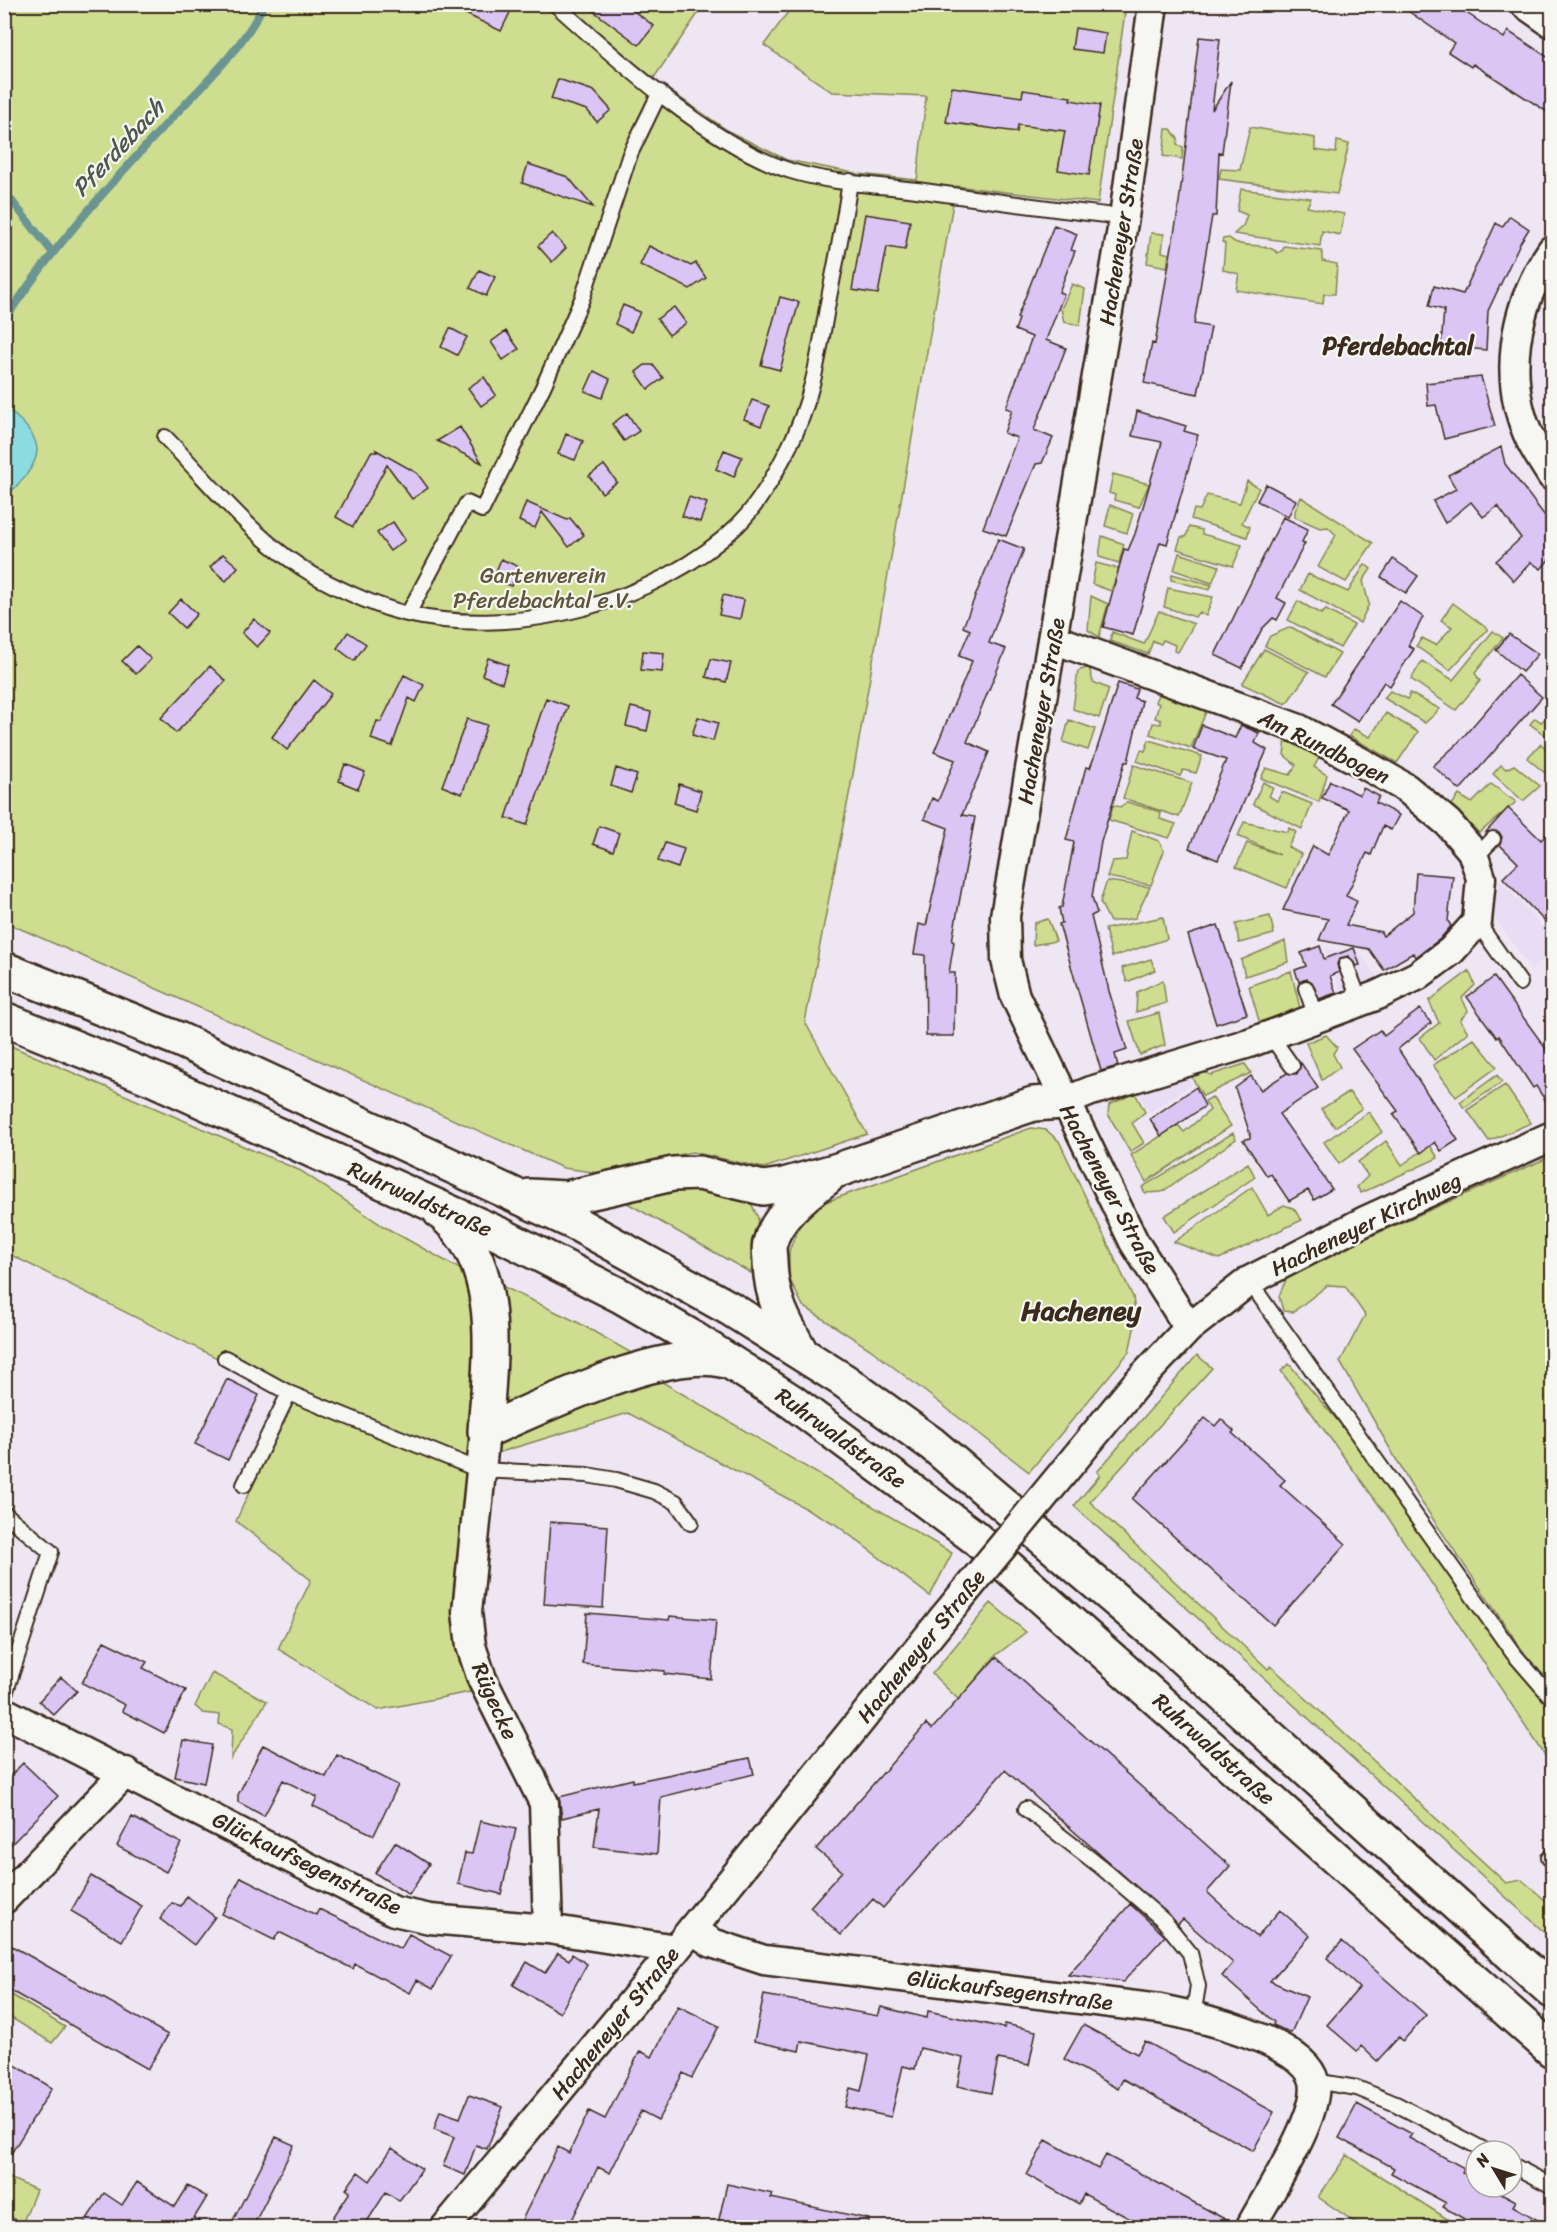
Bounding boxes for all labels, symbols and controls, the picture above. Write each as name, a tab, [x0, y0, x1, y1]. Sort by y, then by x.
water label: Pferdebach	[61, 87, 177, 207]
street label: Hacheneyer Straße	[1087, 135, 1155, 328]
district label: Pferdebachtal	[1322, 325, 1475, 367]
park label: Gartenverein Pferdebachtal e.V.	[453, 556, 633, 620]
street label: Hacheneyer Straße	[1005, 614, 1077, 807]
street label: Am Rundbogen	[1250, 698, 1397, 796]
street label: Hacheneyer Straße	[1048, 1096, 1172, 1282]
street label: Ruhrwaldstraße	[341, 1150, 499, 1248]
street label: Hacheneyer Kirchweg	[1264, 1161, 1468, 1287]
district label: Hacheney	[1021, 1286, 1143, 1335]
street label: Ruhrwaldstraße	[767, 1377, 915, 1499]
street label: Hacheneyer Straße	[846, 1560, 996, 1732]
street label: Rügecke	[461, 1656, 529, 1746]
street label: Ruhrwaldstraße	[1143, 1683, 1285, 1815]
street label: Glückaufsegenstraße	[205, 1800, 409, 1926]
street label: Hacheneyer Straße	[540, 1937, 690, 2109]
street label: Glückaufsegenstraße	[905, 1958, 1115, 2022]
north arrow	[1464, 2139, 1524, 2199]
text: N	[1467, 2146, 1498, 2174]

